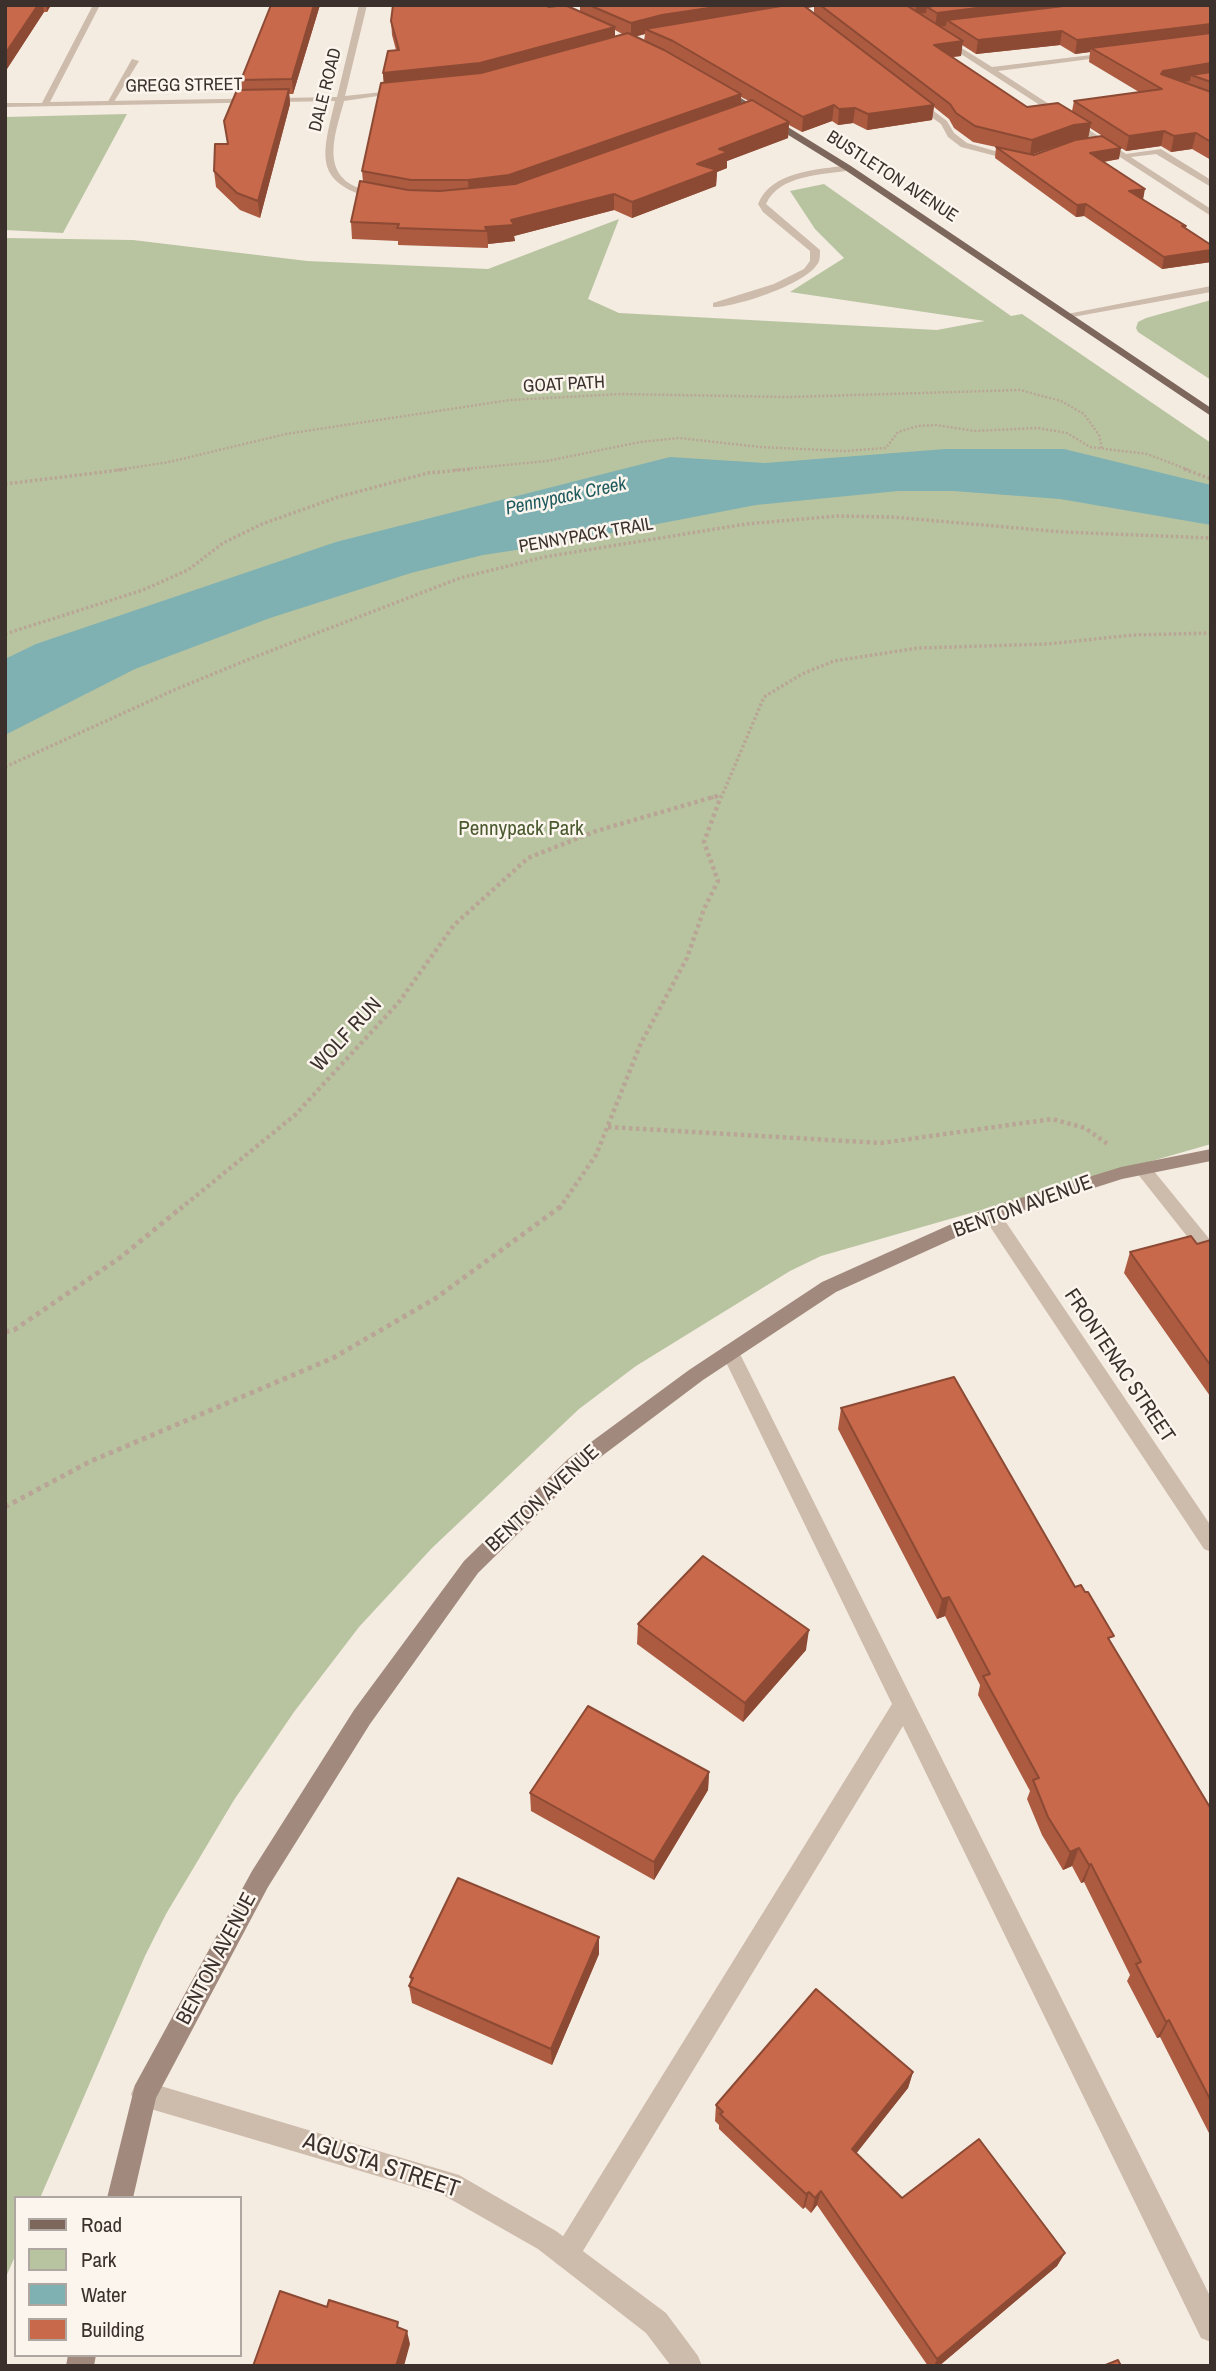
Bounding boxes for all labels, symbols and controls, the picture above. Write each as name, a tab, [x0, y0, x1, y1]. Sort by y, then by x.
street label: DALE ROAD	[305, 46, 347, 134]
street label: GREGG STREET	[125, 74, 243, 98]
street label: BUSTLETON AVENUE	[822, 127, 962, 227]
street label: GOAT PATH	[522, 372, 606, 398]
water label: Pennypack Creek	[503, 473, 629, 521]
street label: PENNYPACK TRAIL	[517, 514, 655, 558]
park label: Pennypack Park	[458, 816, 584, 842]
street label: WOLF RUN	[306, 993, 388, 1077]
street label: BENTON AVENUE	[950, 1170, 1096, 1244]
street label: FRONTENAC STREET	[1058, 1284, 1180, 1448]
street label: BENTON AVENUE	[481, 1440, 605, 1558]
street label: BENTON AVENUE	[172, 1889, 262, 2029]
street label: AGUSTA STREET	[299, 2127, 463, 2205]
legend	[14, 2196, 242, 2357]
text: Road	[81, 2210, 122, 2239]
text: Park	[81, 2245, 116, 2274]
text: Water	[81, 2280, 126, 2309]
text: Building	[81, 2315, 144, 2344]

